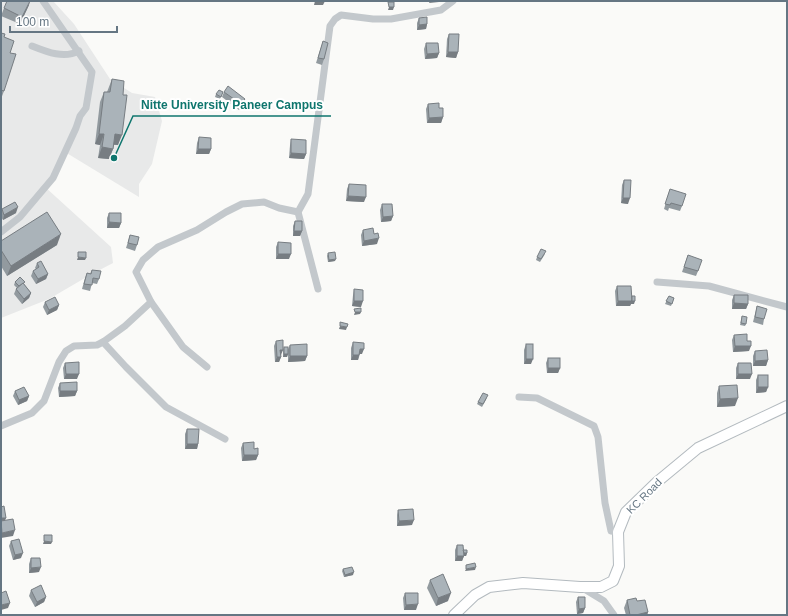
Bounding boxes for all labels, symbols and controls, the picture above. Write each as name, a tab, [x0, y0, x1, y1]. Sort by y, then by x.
scale bar	[10, 8, 117, 34]
text: 100 m	[16, 15, 49, 29]
callout: Nitte University Paneer Campus	[133, 92, 331, 116]
text: Nitte University Paneer Campus	[141, 98, 323, 112]
street label: KC Road	[624, 476, 664, 516]

